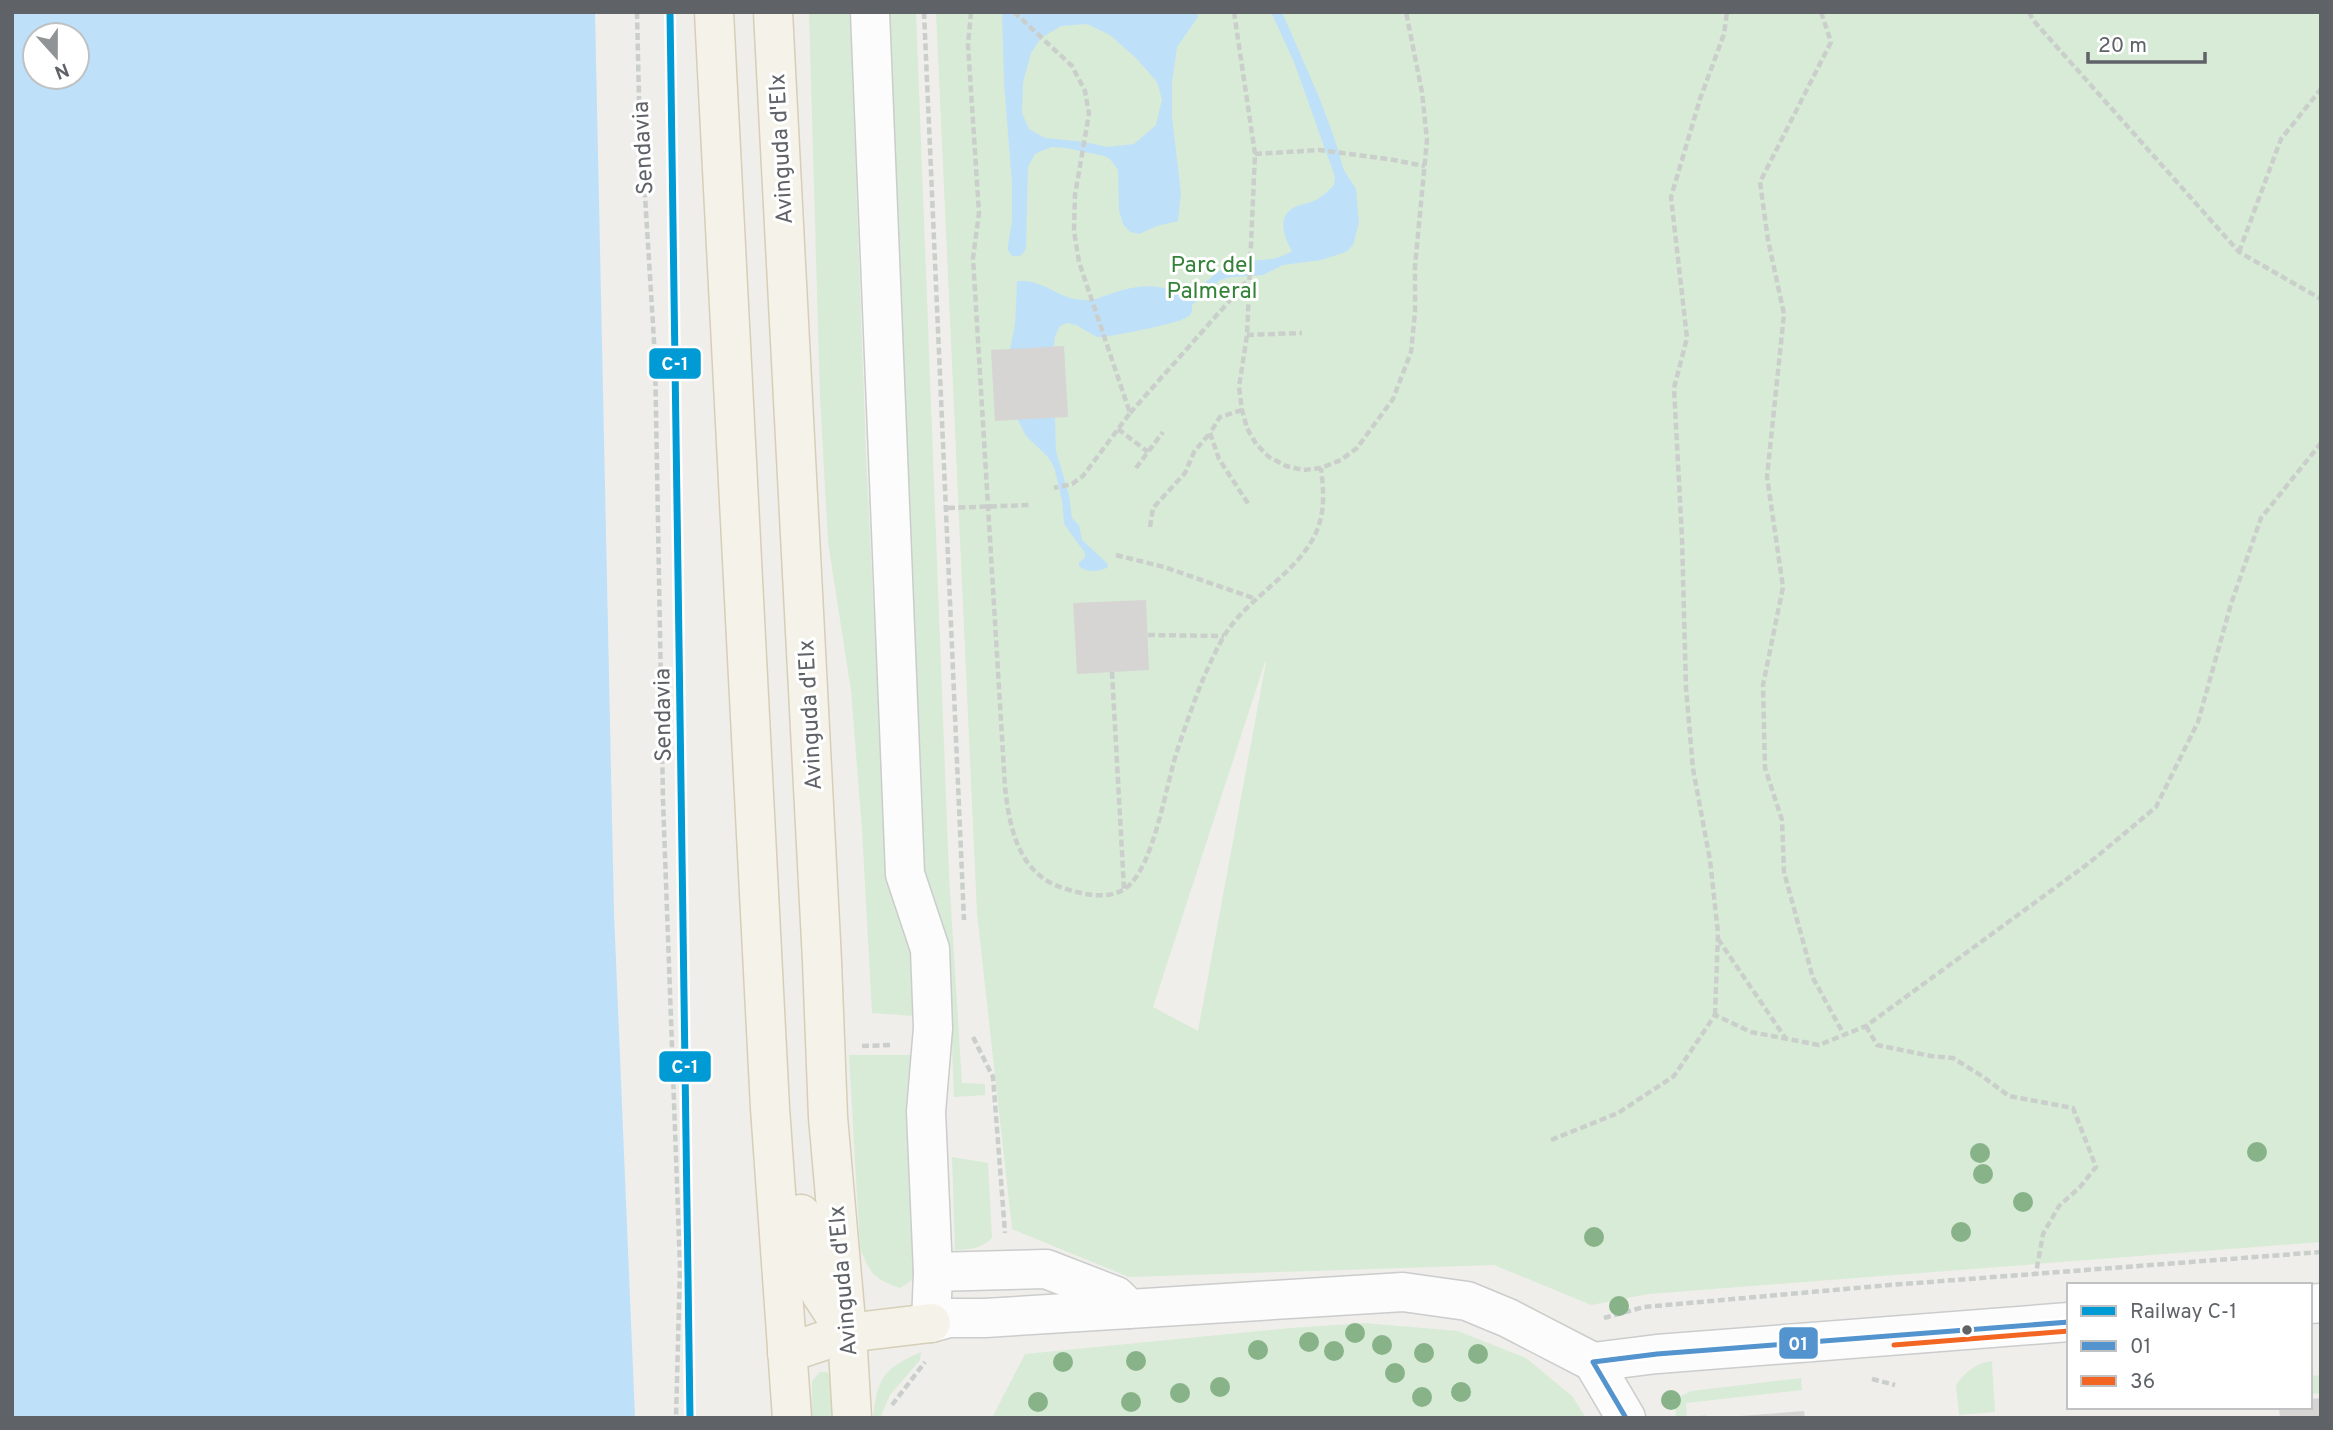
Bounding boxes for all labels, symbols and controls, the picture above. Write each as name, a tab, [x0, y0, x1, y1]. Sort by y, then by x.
north arrow	[21, 21, 91, 91]
scale bar	[2088, 21, 2205, 65]
text: 20 m	[2098, 33, 2147, 60]
text: N	[51, 56, 72, 84]
street label: Avinguda d'Elx	[764, 73, 801, 225]
street label: Sendavia	[628, 100, 661, 196]
park label: Parc del Palmeral	[1166, 252, 1258, 307]
line badge: C-1	[648, 347, 702, 380]
text: C-1	[661, 353, 689, 377]
street label: Avinguda d'Elx	[793, 639, 830, 791]
street label: Sendavia	[649, 668, 680, 762]
line badge: C-1	[658, 1050, 712, 1083]
text: C-1	[671, 1056, 699, 1080]
street label: Avinguda d'Elx	[823, 1204, 866, 1357]
legend	[2067, 1283, 2312, 1409]
text: Railway C-1	[2130, 1299, 2237, 1326]
unlabelled marker	[1960, 1323, 1974, 1337]
line badge: 01	[1778, 1326, 1819, 1360]
text: 01	[1788, 1333, 1808, 1357]
text: 01	[2130, 1334, 2151, 1361]
text: 36	[2130, 1369, 2155, 1396]

